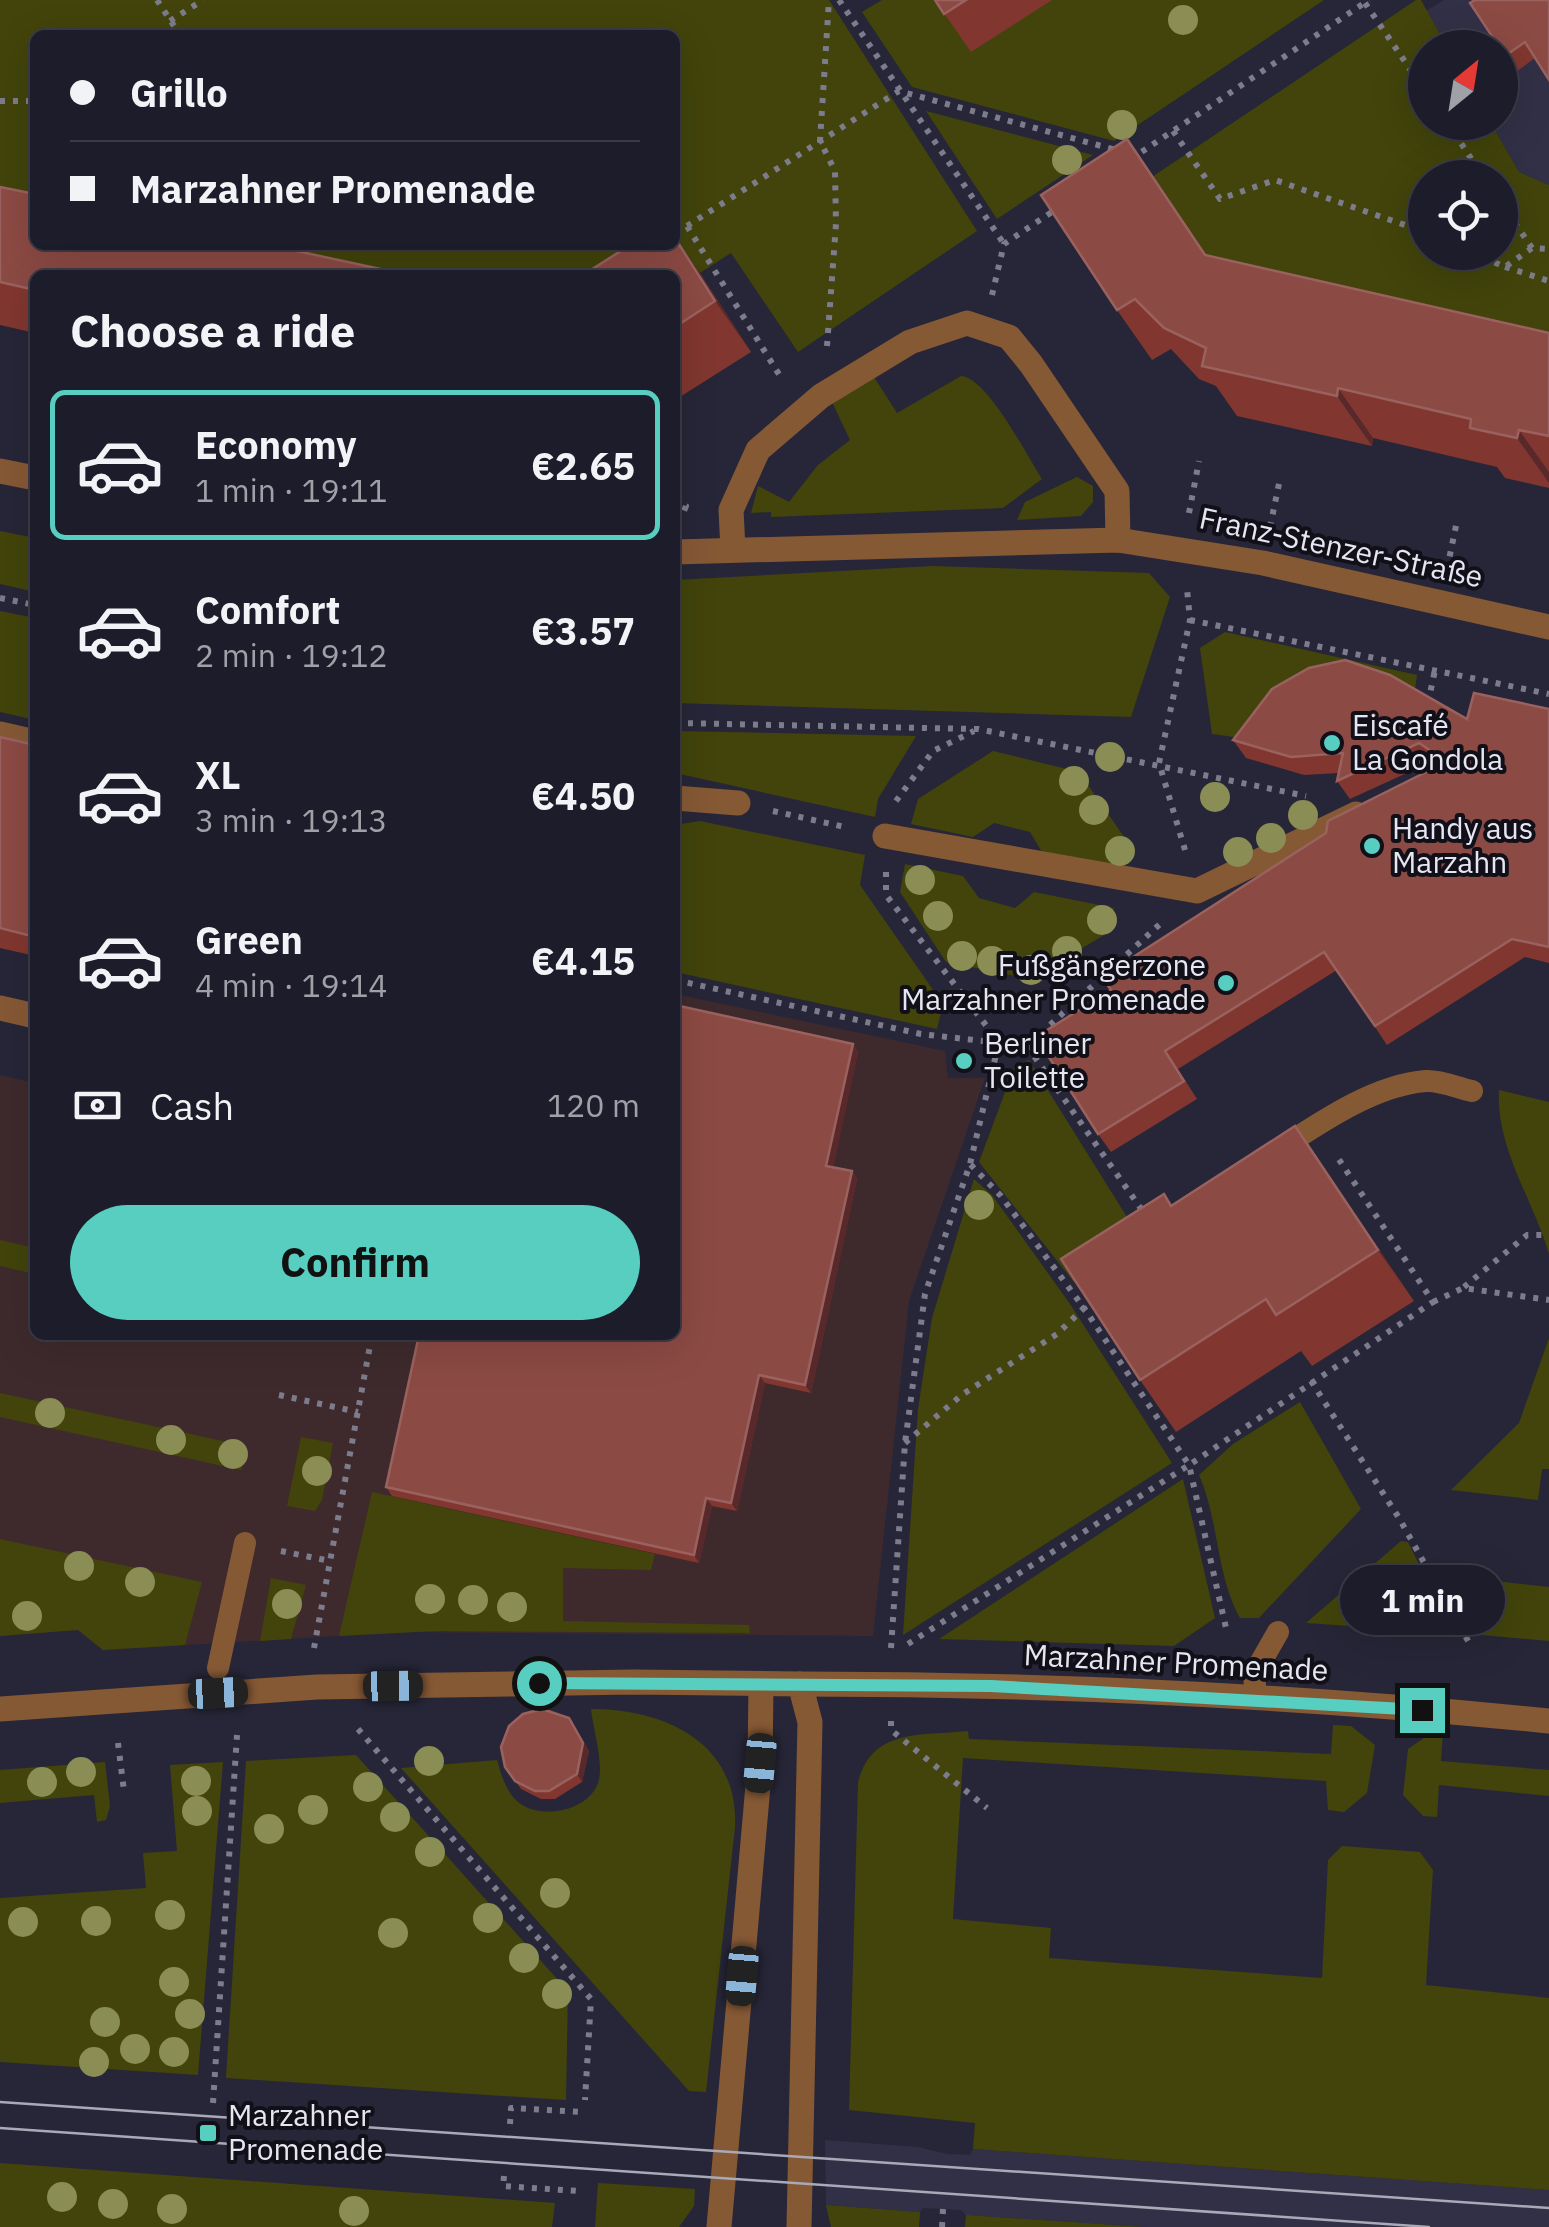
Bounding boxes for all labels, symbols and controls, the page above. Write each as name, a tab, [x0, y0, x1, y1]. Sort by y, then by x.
north arrow	[1408, 30, 1518, 140]
map controls	[1408, 30, 1518, 270]
text: Grillo	[130, 68, 228, 117]
button: locate	[1408, 160, 1518, 270]
text: Marzahner Promenade	[130, 164, 536, 213]
text: Choose a ride	[70, 301, 355, 359]
icon: car	[75, 420, 165, 510]
text: Economy	[195, 420, 357, 469]
text: €2.65	[531, 441, 635, 490]
text: 1 min · 19:11	[195, 469, 388, 511]
street label: Franz-Stenzer-Straße	[1196, 497, 1487, 596]
icon: car	[75, 585, 165, 675]
text: Comfort	[195, 585, 340, 634]
text: €3.57	[531, 606, 635, 655]
text: 2 min · 19:12	[195, 634, 388, 676]
place label: Eiscafé La Gondola	[1352, 705, 1503, 778]
marker: Eiscafé La Gondola	[1321, 732, 1343, 754]
icon: car	[75, 750, 165, 840]
text: XL	[195, 750, 241, 799]
text: €4.50	[531, 771, 635, 820]
text: 3 min · 19:13	[195, 799, 388, 841]
place label: Handy aus Marzahn	[1392, 808, 1533, 881]
marker: Handy aus Marzahn	[1361, 835, 1383, 857]
icon: car	[75, 915, 165, 1005]
text: Green	[195, 915, 303, 964]
text: €4.15	[531, 936, 635, 985]
place label: Fußgängerzone Marzahner Promenade	[901, 945, 1206, 1018]
text: 4 min · 19:14	[195, 964, 388, 1006]
marker: Fußgängerzone Marzahner Promenade	[1215, 972, 1237, 994]
place label: Berliner Toilette	[984, 1023, 1091, 1096]
marker: Berliner Toilette	[953, 1050, 975, 1072]
icon: cash	[70, 1078, 125, 1133]
text: Cash	[150, 1081, 234, 1130]
text: 120 m	[547, 1084, 640, 1126]
button: Confirm	[70, 1205, 640, 1320]
callout: 1 min	[1340, 1565, 1504, 1635]
text: 1 min	[1381, 1579, 1464, 1621]
street label: Marzahner Promenade	[1023, 1634, 1329, 1689]
route start	[517, 1661, 562, 1706]
car	[363, 1670, 423, 1702]
car	[187, 1676, 249, 1710]
route end	[1400, 1688, 1445, 1733]
car	[742, 1732, 778, 1794]
car	[724, 1945, 760, 2007]
place label: Marzahner Promenade	[228, 2095, 383, 2168]
marker: Marzahner Promenade	[197, 2122, 219, 2144]

